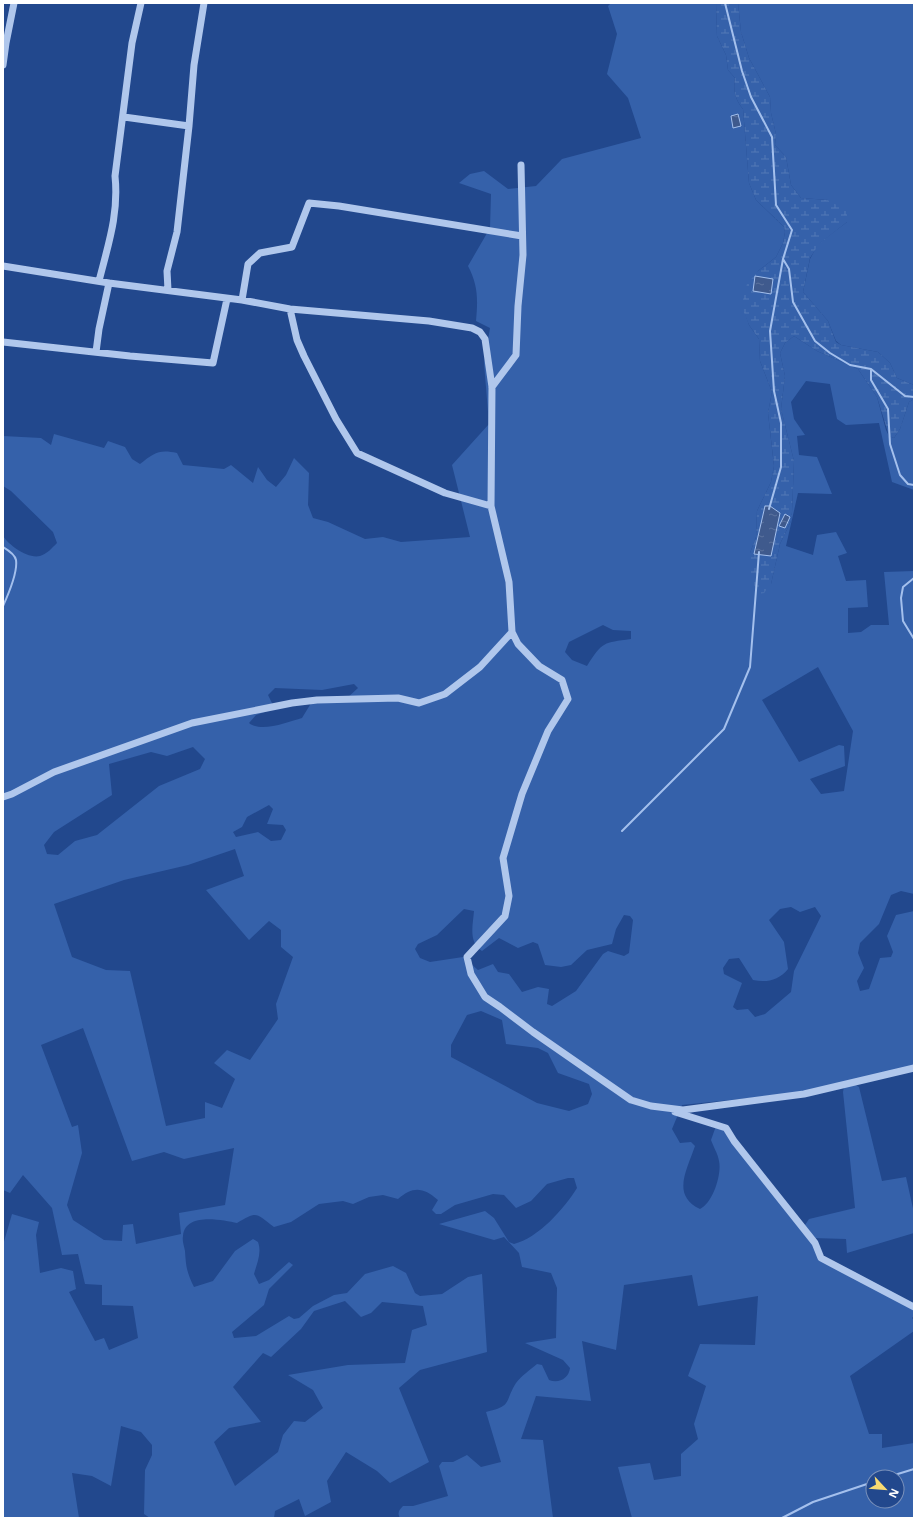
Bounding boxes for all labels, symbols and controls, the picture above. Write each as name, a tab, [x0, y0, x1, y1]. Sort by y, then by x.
north arrow	[865, 1469, 905, 1509]
text: N	[886, 1486, 903, 1501]

